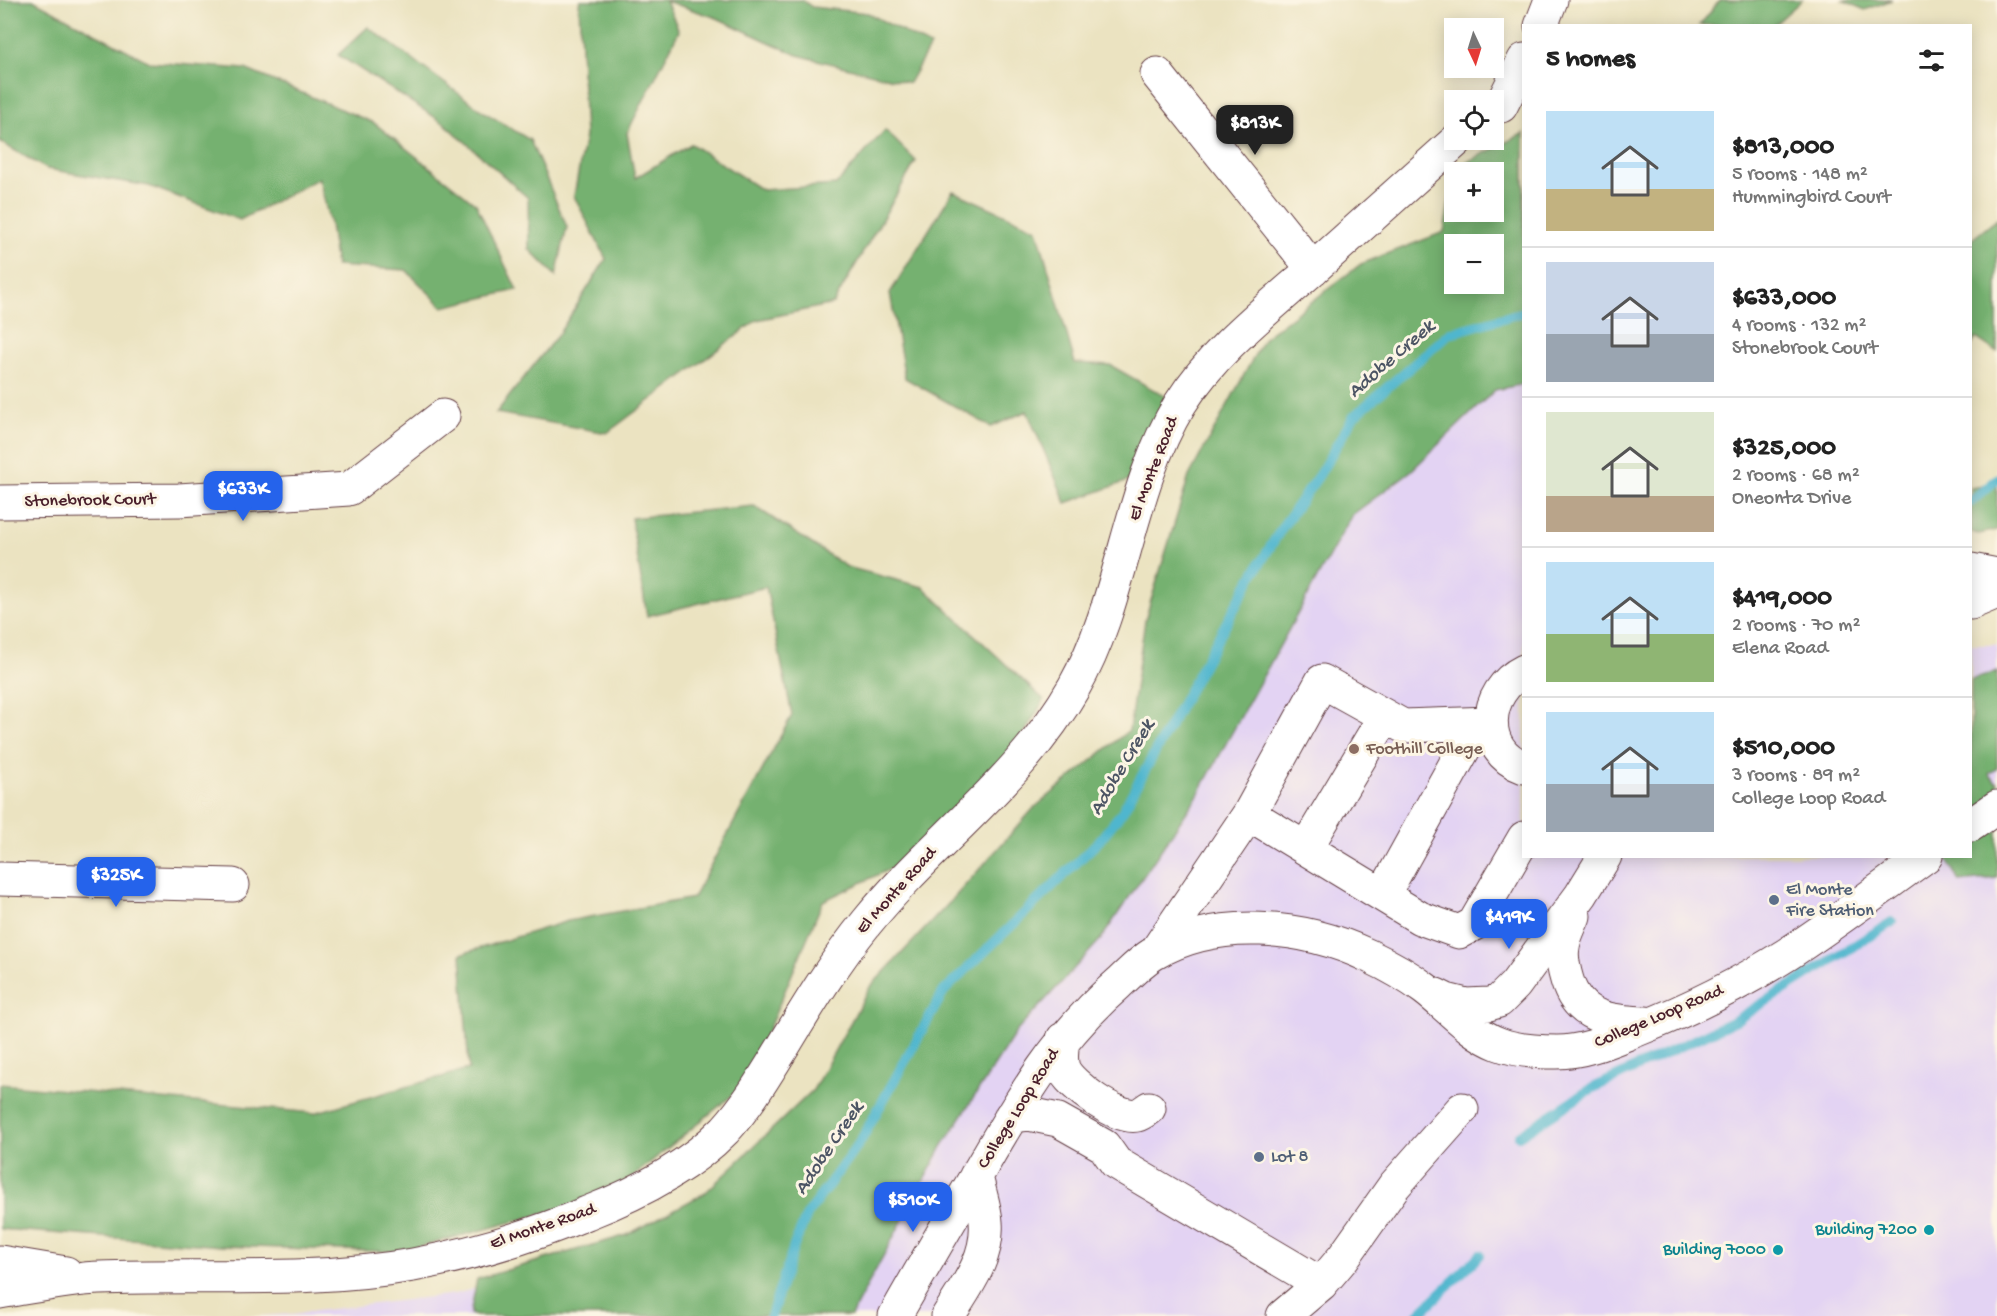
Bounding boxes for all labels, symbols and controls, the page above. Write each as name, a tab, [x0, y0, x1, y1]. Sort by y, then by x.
north arrow	[1444, 18, 1504, 78]
map controls	[1444, 18, 1504, 294]
icon: filters	[1915, 44, 1948, 77]
text: 5 homes	[1546, 45, 1635, 76]
button: locate	[1444, 90, 1504, 150]
pin: $813K	[1213, 105, 1297, 156]
text: $813K	[1230, 113, 1280, 136]
text: $813,000	[1732, 133, 1834, 164]
icon: home	[1594, 135, 1666, 207]
button: +	[1444, 162, 1504, 222]
text: 5 rooms · 148 m²	[1732, 164, 1868, 187]
text: Hummingbird Court	[1732, 187, 1891, 210]
button: −	[1444, 234, 1504, 294]
text: $633,000	[1732, 284, 1836, 315]
icon: home	[1594, 286, 1666, 358]
water label: Adobe Creek	[1344, 315, 1441, 404]
text: 4 rooms · 132 m²	[1732, 315, 1866, 338]
text: Stonebrook Court	[1732, 338, 1878, 361]
street label: El Monte Road	[1124, 413, 1184, 524]
text: $325,000	[1732, 434, 1836, 465]
icon: home	[1594, 436, 1666, 508]
text: 2 rooms · 68 m²	[1732, 465, 1860, 488]
pin: $633K	[201, 471, 285, 522]
text: $633K	[218, 479, 268, 502]
text: Oneonta Drive	[1732, 488, 1851, 511]
street label: Stonebrook Court	[24, 489, 157, 513]
text: $419,000	[1732, 584, 1832, 615]
icon: home	[1594, 586, 1666, 658]
text: 2 rooms · 70 m²	[1732, 615, 1860, 638]
text: Elena Road	[1732, 638, 1828, 661]
water label: Adobe Creek	[1086, 714, 1161, 820]
text: $510,000	[1732, 734, 1835, 765]
icon: home	[1594, 736, 1666, 808]
place label: Foothill College	[1365, 739, 1484, 760]
marker: Foothill College	[1347, 742, 1361, 756]
text: 3 rooms · 89 m²	[1732, 765, 1860, 788]
text: College Loop Road	[1732, 788, 1885, 811]
street label: El Monte Road	[852, 842, 943, 939]
pin: $325K	[74, 857, 158, 908]
text: $325K	[91, 865, 141, 888]
place label: El Monte Fire Station	[1785, 880, 1874, 922]
marker: El Monte Fire Station	[1767, 893, 1781, 907]
pin: $419K	[1467, 899, 1551, 950]
text: $419K	[1485, 907, 1533, 930]
street label: College Loop Road	[1591, 980, 1728, 1054]
street label: College Loop Road	[974, 1044, 1065, 1173]
water label: Adobe Creek	[791, 1096, 871, 1200]
place label: Lot 8	[1271, 1147, 1309, 1168]
marker: Lot 8	[1252, 1150, 1266, 1164]
pin: $510K	[871, 1182, 955, 1233]
text: $510K	[888, 1190, 938, 1213]
street label: El Monte Road	[488, 1199, 600, 1255]
place label: Building 7200	[1814, 1220, 1917, 1241]
marker: Building 7200	[1922, 1223, 1936, 1237]
place label: Building 7000	[1662, 1240, 1766, 1261]
marker: Building 7000	[1771, 1243, 1785, 1257]

